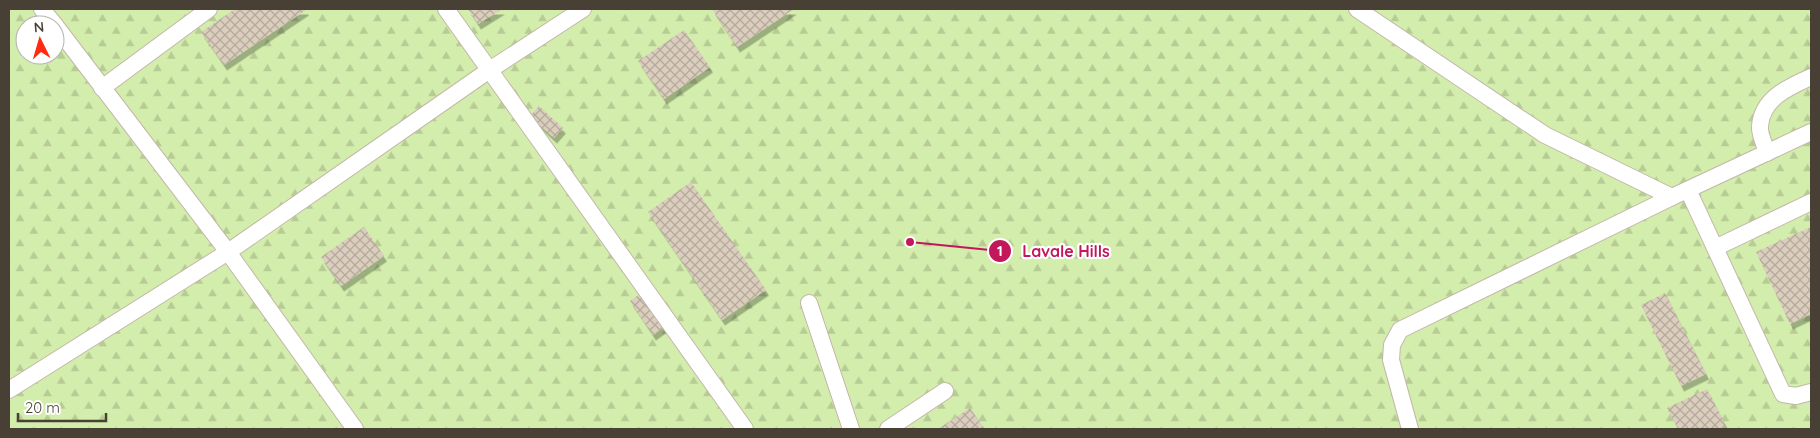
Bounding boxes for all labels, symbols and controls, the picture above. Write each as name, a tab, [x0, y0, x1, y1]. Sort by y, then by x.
north arrow	[15, 15, 65, 65]
text: N	[33, 18, 45, 36]
callout: Lavale Hills	[987, 236, 1120, 267]
text: 1	[997, 241, 1003, 260]
text: Lavale Hills	[1022, 241, 1110, 261]
scale bar	[18, 390, 105, 422]
text: 20 m	[25, 398, 60, 417]

